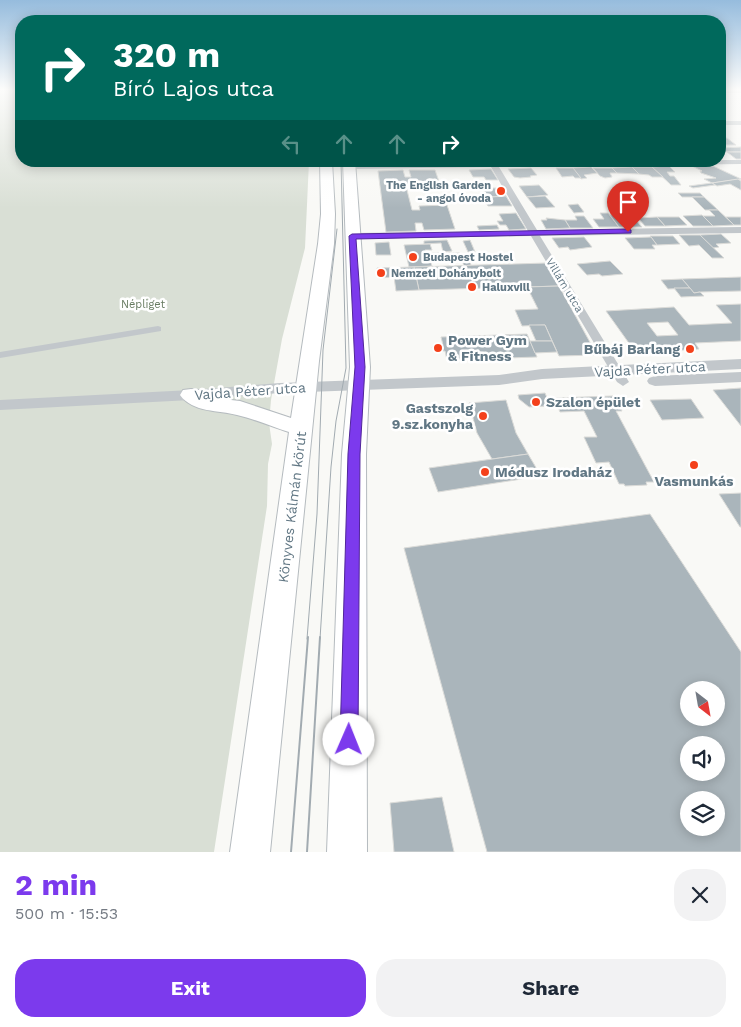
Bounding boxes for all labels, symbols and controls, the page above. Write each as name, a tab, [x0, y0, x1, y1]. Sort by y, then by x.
text: 320 m	[113, 34, 220, 76]
icon: right	[30, 35, 95, 100]
text: Bíró Lajos utca	[113, 76, 274, 101]
icon: left	[277, 130, 305, 158]
icon: ahead	[330, 130, 358, 158]
icon: ahead	[383, 130, 411, 158]
icon: right	[436, 130, 464, 158]
place label: The English Garden - angol óvoda	[386, 179, 492, 205]
pin	[607, 181, 649, 232]
marker: The English Garden - angol óvoda	[495, 185, 507, 197]
icon: arrive	[614, 188, 642, 216]
marker: Budapest Hostel	[407, 251, 419, 263]
place label: Budapest Hostel	[423, 251, 513, 264]
street label: Villám utca	[543, 256, 586, 315]
marker: Nemzeti Dohánybolt	[375, 267, 387, 279]
place label: Nemzeti Dohánybolt	[391, 267, 501, 280]
marker: Haluxvill	[466, 281, 478, 293]
place label: Haluxvill	[482, 281, 530, 294]
park label: Népliget	[121, 298, 165, 311]
place label: Power Gym & Fitness	[448, 332, 527, 364]
place label: Bűbáj Barlang	[584, 341, 680, 357]
marker: Power Gym & Fitness	[432, 342, 444, 354]
marker: Bűbáj Barlang	[684, 343, 696, 355]
street label: Vajda Péter utca	[594, 358, 706, 380]
street label: Vajda Péter utca	[194, 379, 306, 403]
place label: Szalon épület	[546, 394, 640, 410]
marker: Szalon épület	[530, 396, 542, 408]
place label: Gastszolg 9.sz.konyha	[392, 400, 474, 432]
marker: Gastszolg 9.sz.konyha	[477, 410, 489, 422]
street label: Könyves Kálmán körút	[275, 430, 309, 584]
marker: Vasmunkás	[688, 459, 700, 471]
place label: Módusz Irodaház	[495, 464, 612, 480]
marker: Módusz Irodaház	[479, 466, 491, 478]
place label: Vasmunkás	[654, 473, 734, 489]
north arrow	[680, 681, 725, 726]
map controls	[680, 681, 725, 836]
position arrow	[322, 713, 374, 765]
button: sound	[680, 736, 725, 781]
button: layers	[680, 791, 725, 836]
text: 2 min	[15, 867, 97, 902]
button: close	[674, 869, 726, 921]
text: 500 m · 15:53	[15, 904, 118, 923]
button: Exit	[15, 959, 366, 1017]
button: Share	[376, 959, 726, 1017]

